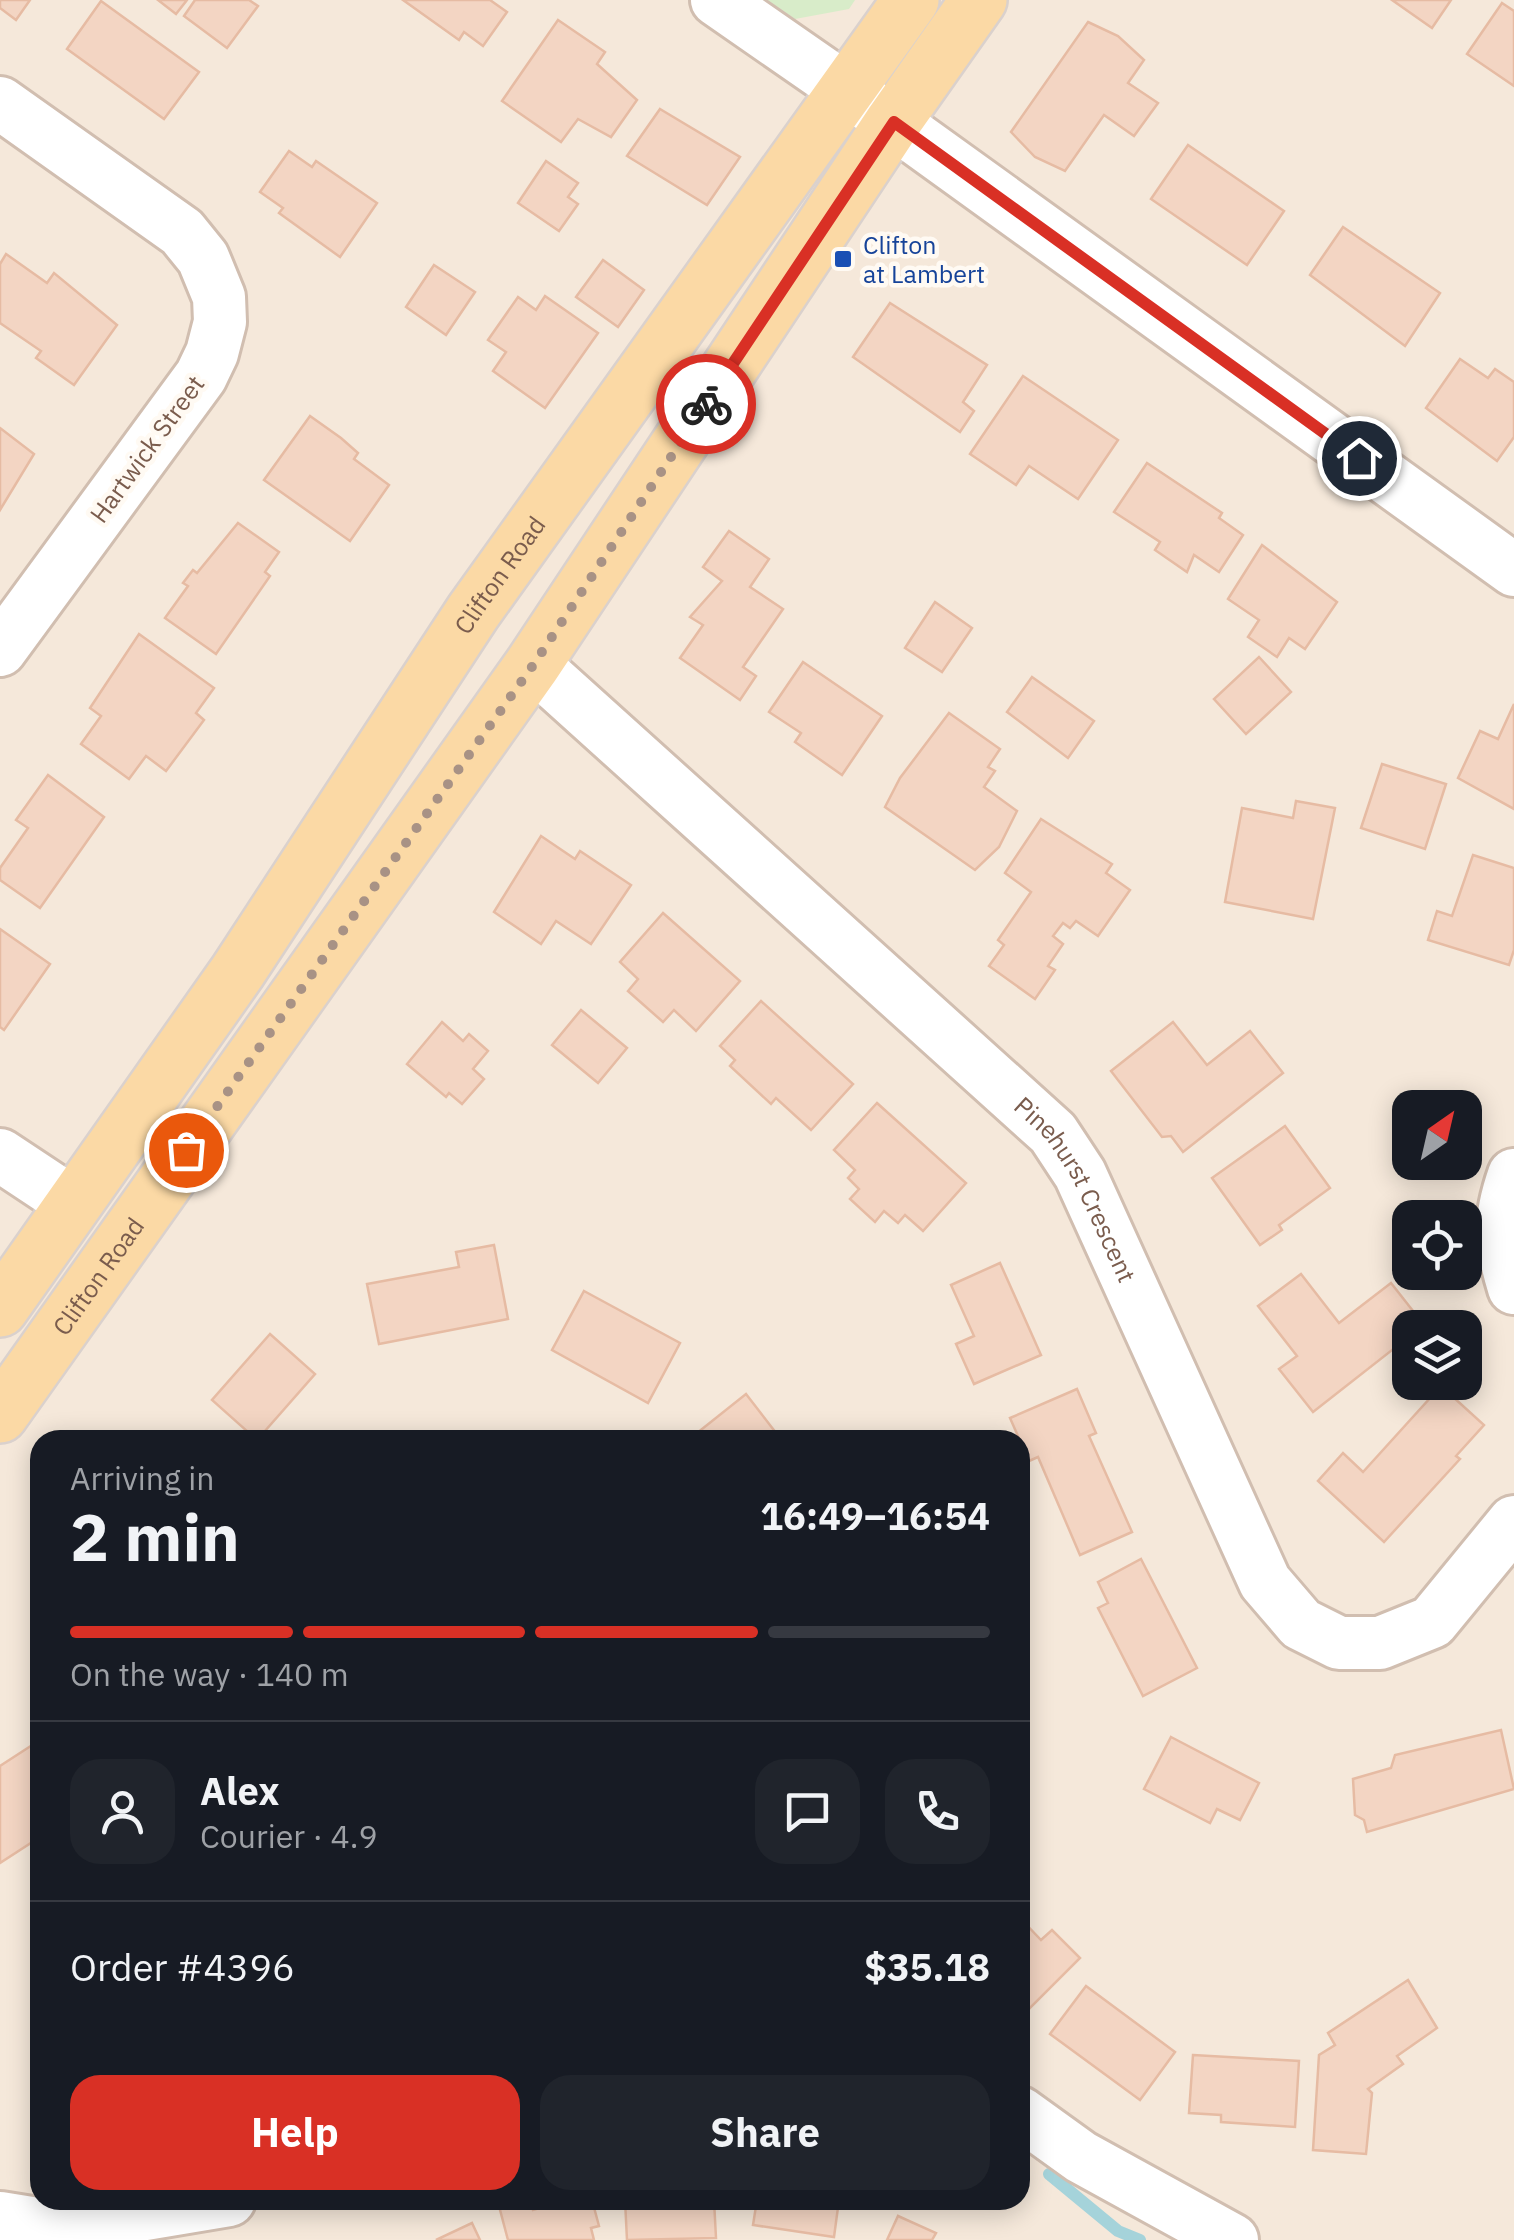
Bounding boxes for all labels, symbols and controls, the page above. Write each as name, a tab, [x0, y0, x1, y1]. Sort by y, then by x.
place label: Clifton at Lambert	[863, 228, 985, 290]
marker: Clifton at Lambert	[832, 248, 854, 270]
courier	[656, 354, 756, 454]
street label: Hartwick Street	[82, 368, 211, 529]
icon: bike	[679, 377, 734, 432]
pin	[1317, 416, 1402, 501]
icon: home	[1332, 431, 1387, 486]
street label: Clifton Road	[446, 509, 552, 640]
street label: Pinehurst Crescent	[1007, 1089, 1144, 1287]
north arrow	[1392, 1090, 1482, 1180]
map controls	[1392, 1090, 1482, 1400]
pin	[144, 1108, 229, 1193]
icon: bag	[159, 1123, 214, 1178]
button: locate	[1392, 1200, 1482, 1290]
street label: Clifton Road	[45, 1211, 151, 1342]
button: layers	[1392, 1310, 1482, 1400]
text: Arriving in	[70, 1457, 215, 1499]
text: 16:49–16:54	[760, 1491, 990, 1540]
text: 2 min	[70, 1494, 240, 1579]
text: On the way · 140 m	[70, 1653, 349, 1695]
button: person	[70, 1759, 175, 1864]
button: chat	[755, 1759, 860, 1864]
button: phone	[885, 1759, 990, 1864]
text: Alex	[200, 1766, 280, 1815]
text: Courier · 4.9	[200, 1815, 378, 1857]
text: Order #4396	[70, 1942, 295, 1991]
text: $35.18	[864, 1942, 990, 1991]
button: Help	[70, 2075, 520, 2190]
button: Share	[540, 2075, 990, 2190]

